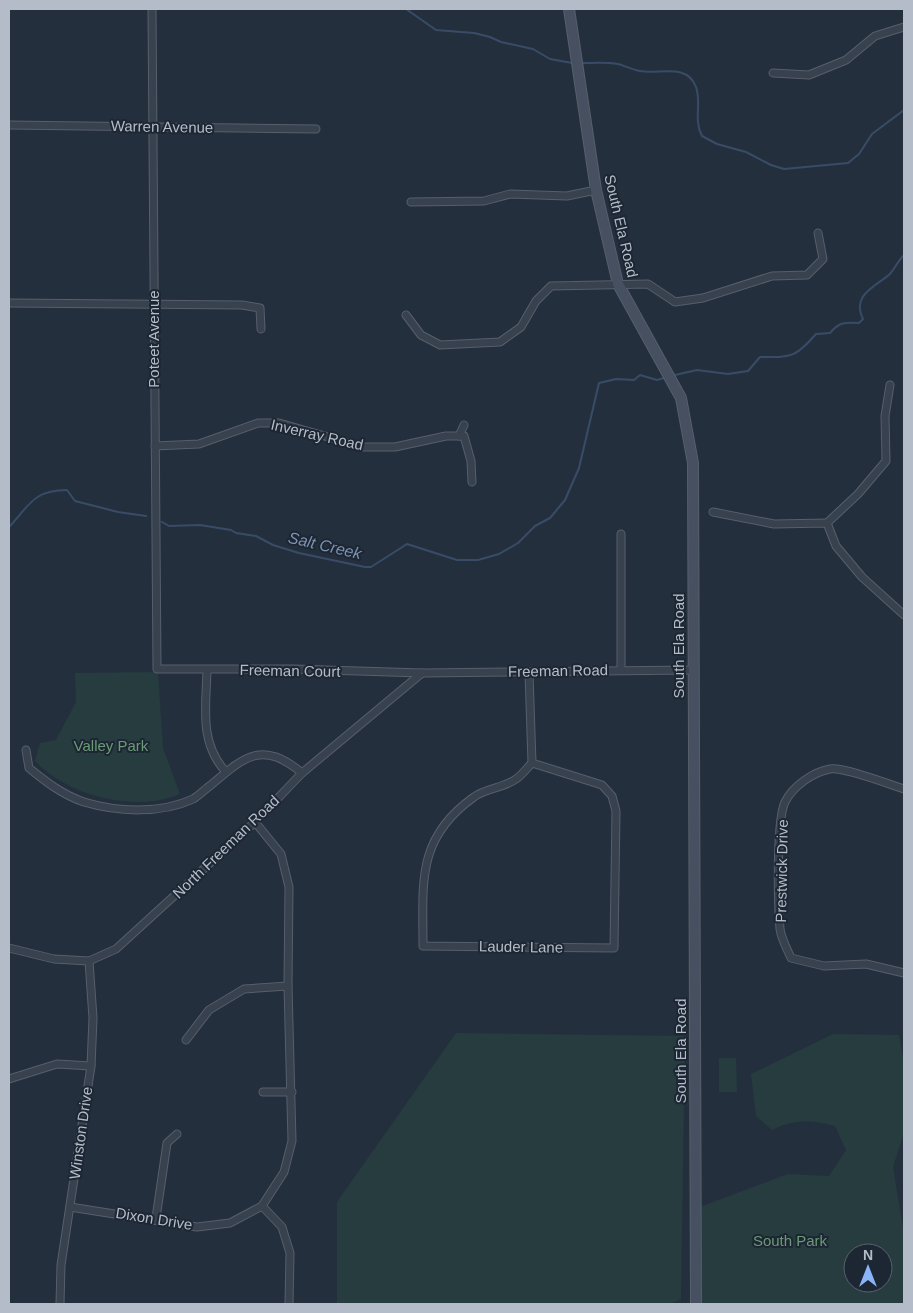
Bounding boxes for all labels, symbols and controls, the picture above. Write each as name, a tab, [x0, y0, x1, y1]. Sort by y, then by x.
street label: Warren Avenue	[111, 117, 213, 136]
street label: South Ela Road	[601, 173, 642, 279]
street label: Poteet Avenue	[145, 290, 162, 388]
street label: Inverray Road	[269, 416, 365, 453]
water label: Salt Creek	[287, 529, 364, 562]
street label: South Ela Road	[670, 593, 687, 699]
street label: Freeman Court	[239, 661, 341, 680]
street label: Freeman Road	[508, 661, 608, 680]
park label: Valley Park	[74, 737, 149, 754]
street label: North Freeman Road	[169, 792, 282, 902]
street label: Prestwick Drive	[772, 819, 791, 923]
street label: Lauder Lane	[479, 937, 563, 956]
street label: South Ela Road	[672, 998, 689, 1104]
street label: Winston Drive	[66, 1086, 95, 1180]
street label: Dixon Drive	[114, 1204, 194, 1233]
park label: South Park	[753, 1232, 828, 1249]
north arrow	[843, 1243, 893, 1293]
text: N	[863, 1247, 873, 1263]

